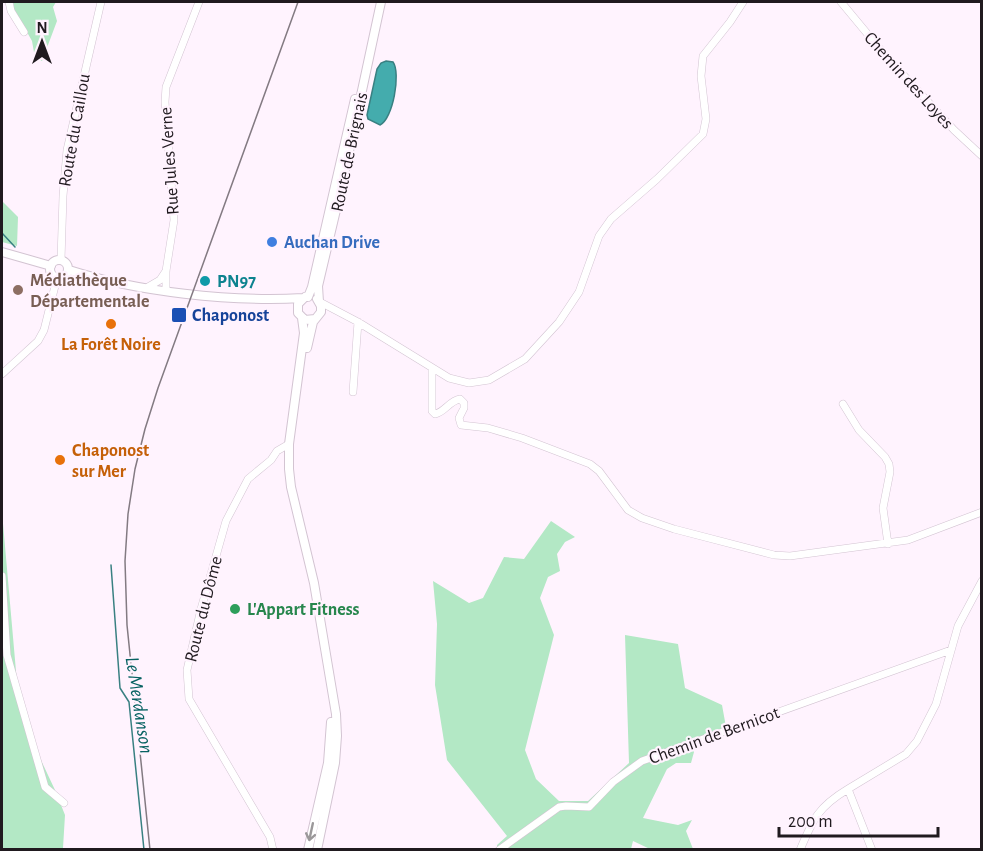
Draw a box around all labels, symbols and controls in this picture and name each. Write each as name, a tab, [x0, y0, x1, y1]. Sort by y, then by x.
north arrow	[12, 12, 72, 72]
text: N	[36, 20, 48, 36]
street label: Chemin des Loyes	[860, 29, 956, 133]
street label: Route du Caillou	[56, 72, 94, 188]
street label: Route de Brignais	[329, 91, 371, 214]
street label: Rue Jules Verne	[157, 106, 183, 215]
place label: Auchan Drive	[284, 234, 380, 252]
marker: Auchan Drive	[265, 235, 279, 249]
place label: Médiathèque Départementale	[30, 272, 149, 311]
place label: PN97	[217, 273, 256, 291]
marker: PN97	[198, 274, 212, 288]
marker: Médiathèque Départementale	[11, 283, 25, 297]
marker: Chaponost	[170, 306, 188, 324]
place label: Chaponost	[192, 307, 269, 325]
marker: La Forêt Noire	[104, 317, 118, 331]
place label: La Forêt Noire	[61, 336, 161, 354]
place label: Chaponost sur Mer	[72, 442, 149, 481]
marker: Chaponost sur Mer	[53, 453, 67, 467]
street label: Route du Dôme	[182, 554, 226, 664]
place label: L'Appart Fitness	[247, 601, 360, 619]
marker: L'Appart Fitness	[228, 602, 242, 616]
water label: Le Merdanson	[121, 655, 157, 755]
street label: Chemin de Bernicot	[647, 704, 782, 768]
scale bar	[779, 800, 938, 838]
text: 200 m	[788, 813, 833, 831]
one-way arrow	[305, 822, 317, 841]

